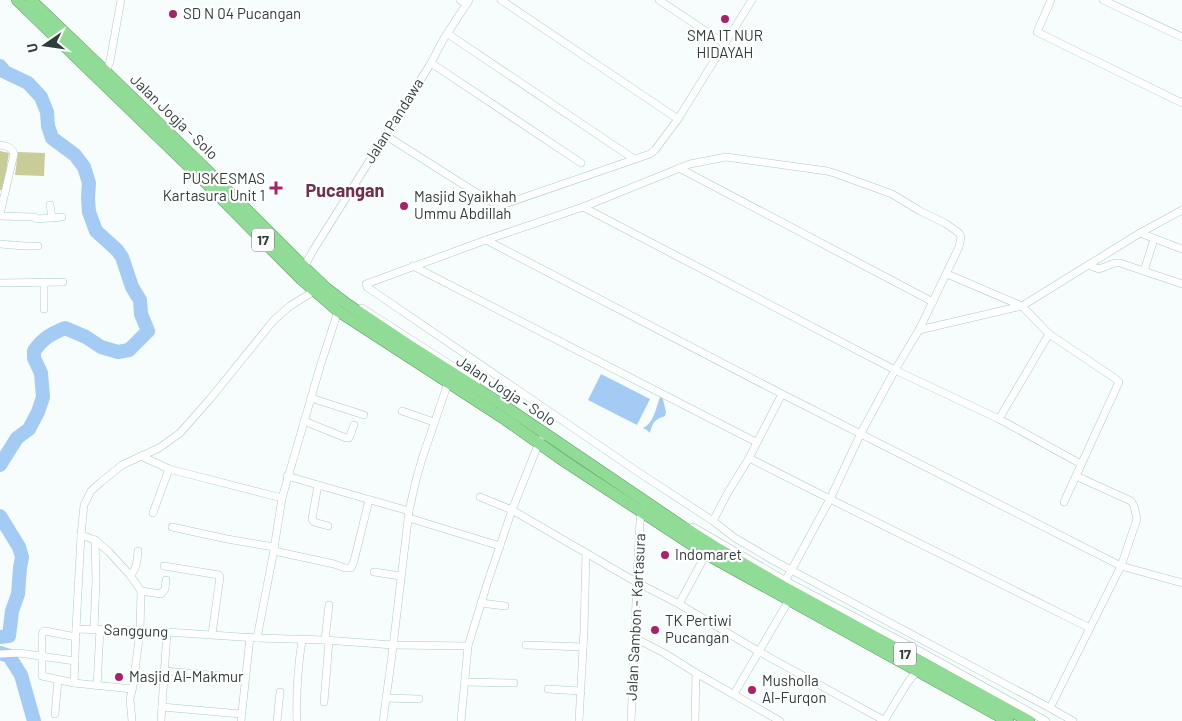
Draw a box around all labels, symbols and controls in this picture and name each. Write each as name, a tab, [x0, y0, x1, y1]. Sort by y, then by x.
place label: SD N 04 Pucangan	[183, 4, 301, 22]
marker: SD N 04 Pucangan	[167, 8, 179, 20]
marker: SMA IT NUR HIDAYAH	[719, 13, 731, 25]
north arrow	[20, 20, 70, 70]
place label: SMA IT NUR HIDAYAH	[687, 26, 763, 61]
text: U	[23, 42, 41, 54]
street label: Jalan Jogja - Solo	[127, 70, 222, 163]
street label: Jalan Pandawa	[360, 75, 427, 166]
place label: PUSKESMAS Kartasura Unit 1	[163, 169, 265, 204]
district label: Pucangan	[306, 179, 384, 201]
marker: PUSKESMAS Kartasura Unit 1	[269, 181, 283, 195]
place label: Masjid Syaikhah Ummu Abdillah	[414, 187, 517, 222]
marker: Masjid Syaikhah Ummu Abdillah	[398, 200, 410, 212]
road number: 17	[252, 228, 274, 252]
street label: Jalan Jogja - Solo	[453, 351, 560, 429]
street label: Jalan Sambon - Kartasura	[622, 533, 648, 701]
place label: Indomaret	[675, 545, 742, 563]
marker: Indomaret	[659, 549, 671, 561]
place label: TK Pertiwi Pucangan	[665, 611, 732, 646]
street label: Sanggung	[103, 620, 169, 640]
marker: TK Pertiwi Pucangan	[649, 624, 661, 636]
road number: 17	[894, 642, 916, 666]
place label: Masjid Al-Makmur	[129, 667, 244, 685]
marker: Masjid Al-Makmur	[113, 671, 125, 683]
place label: Musholla Al-Furqon	[762, 671, 827, 706]
marker: Musholla Al-Furqon	[746, 684, 758, 696]

